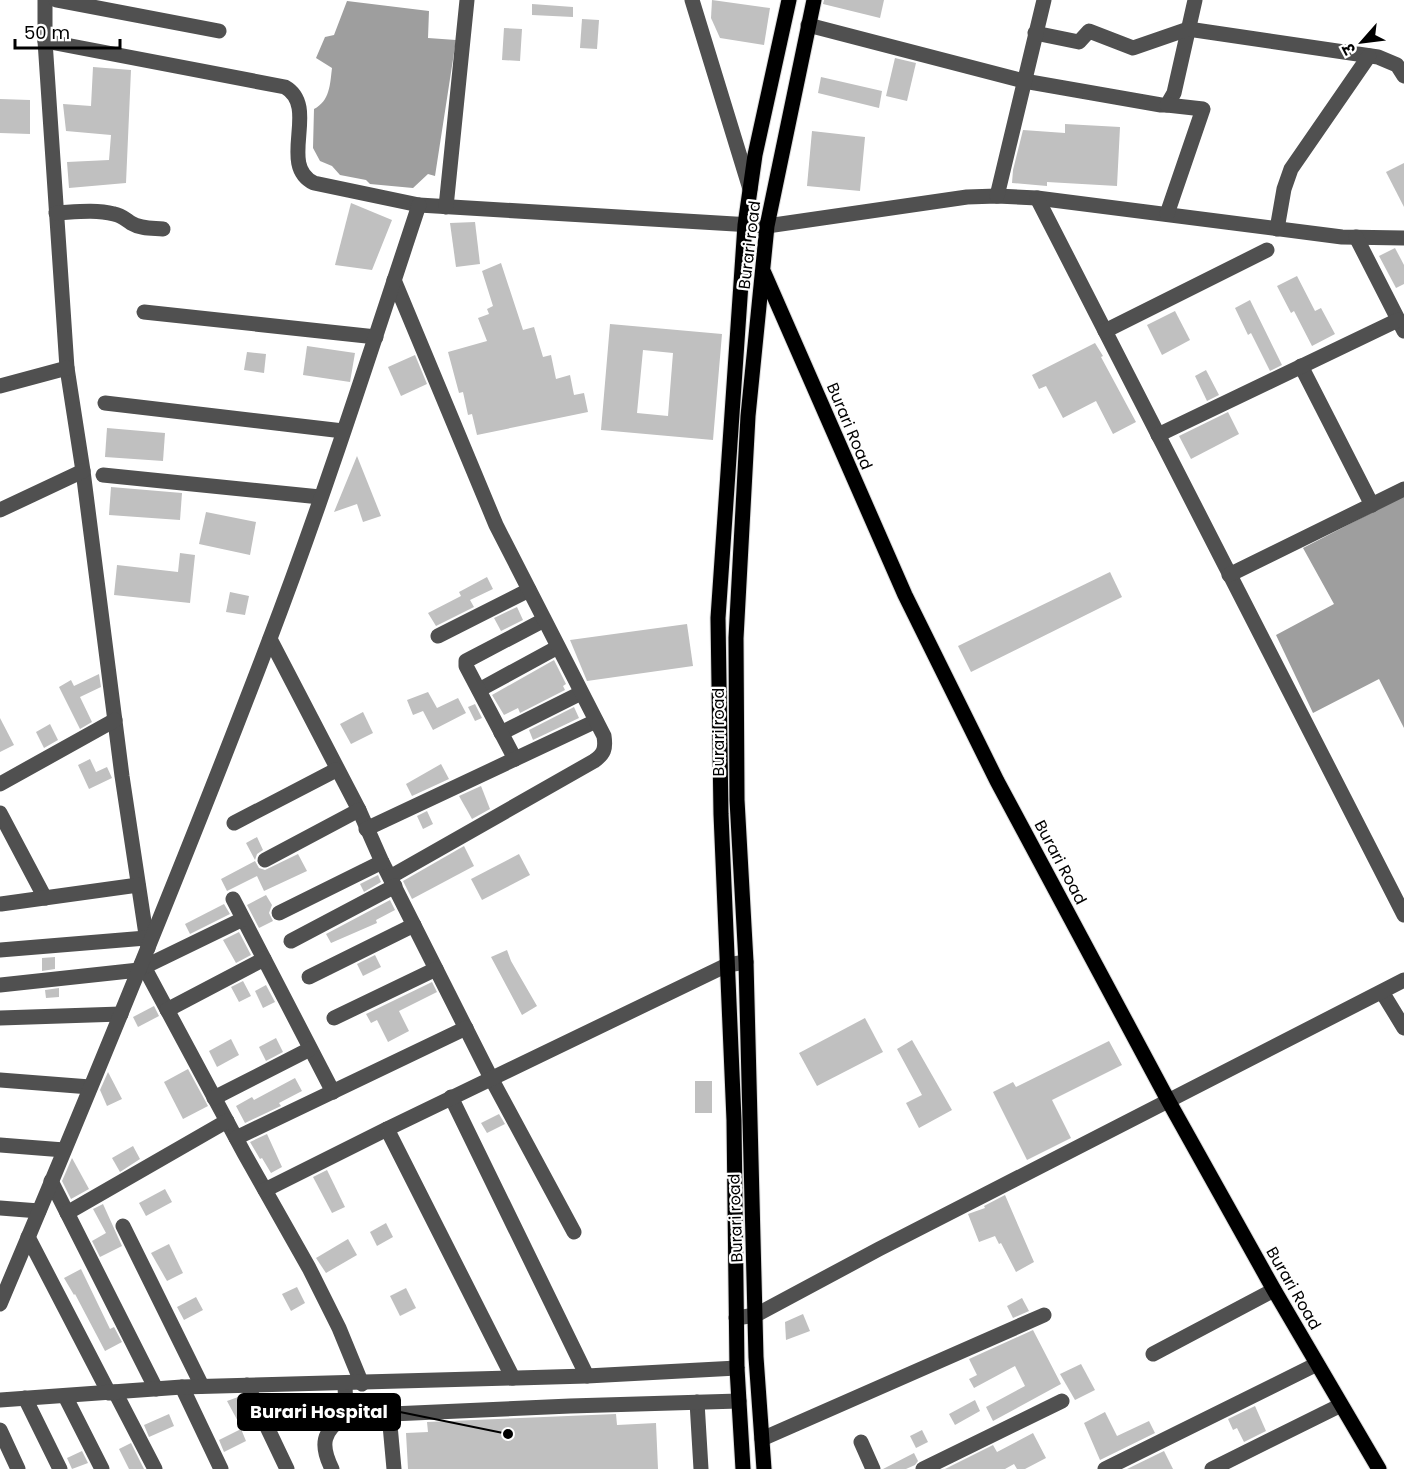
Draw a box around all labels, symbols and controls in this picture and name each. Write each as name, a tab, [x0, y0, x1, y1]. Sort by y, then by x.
scale bar	[15, 12, 120, 50]
north arrow	[1332, 12, 1392, 72]
text: 50 m	[24, 20, 70, 45]
text: उ	[1336, 39, 1362, 59]
street label: Burari road	[733, 200, 766, 291]
street label: Burari Road	[821, 379, 878, 473]
street label: Burari road	[707, 688, 730, 776]
street label: Burari Road	[1029, 816, 1092, 909]
street label: Burari road	[722, 1173, 749, 1263]
street label: Burari Road	[1260, 1242, 1327, 1334]
callout: Burari Hospital	[238, 1394, 400, 1430]
text: Burari Hospital	[250, 1399, 388, 1424]

